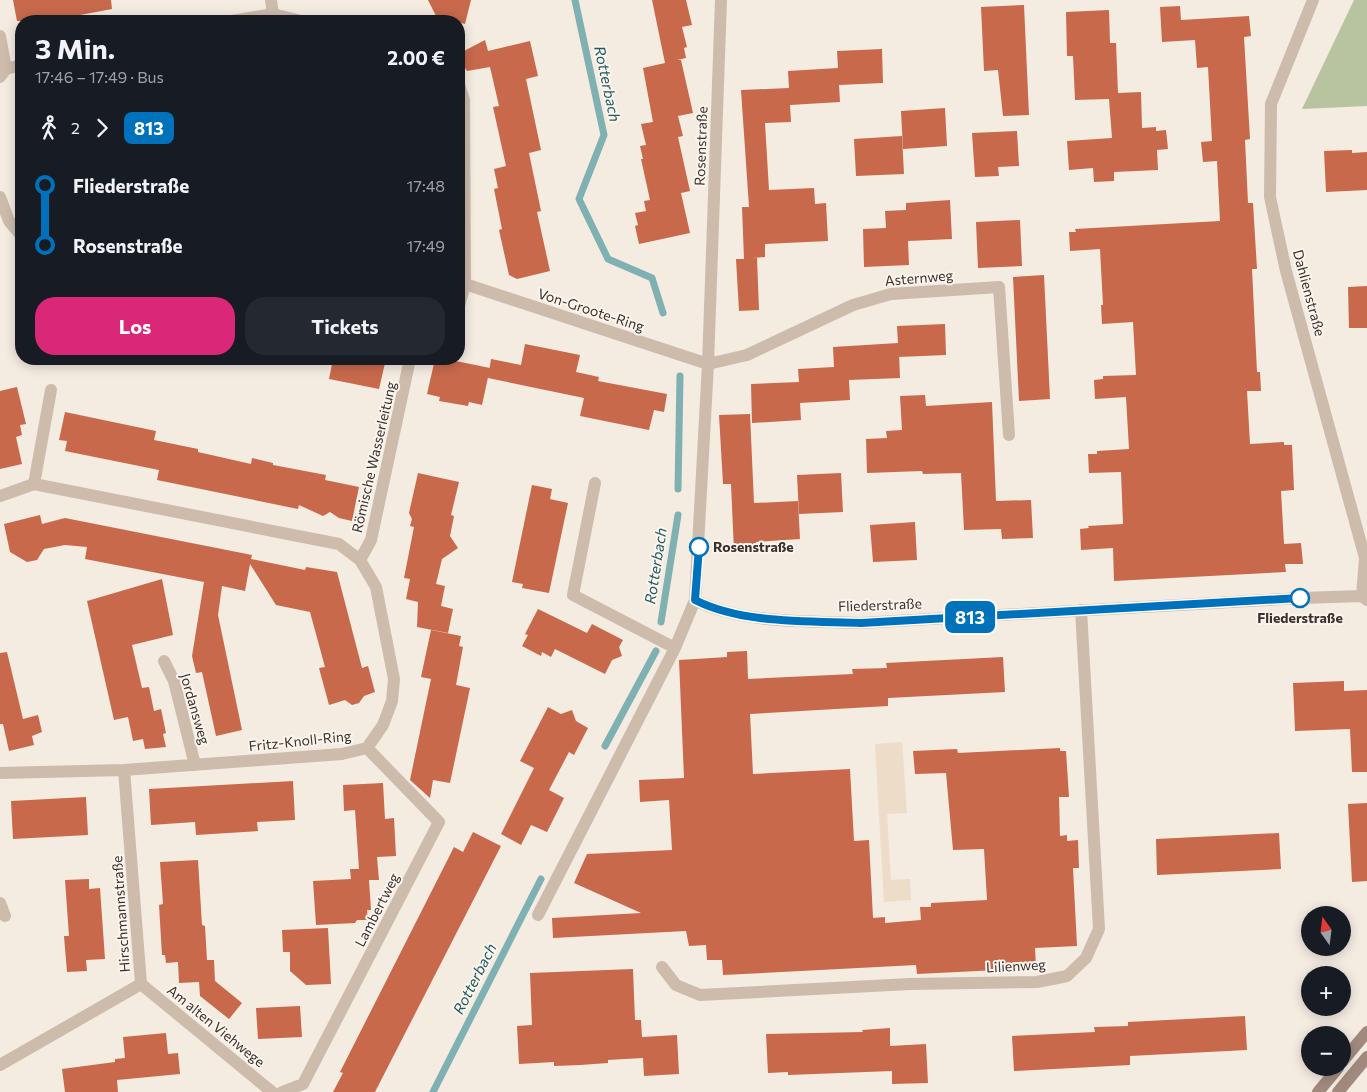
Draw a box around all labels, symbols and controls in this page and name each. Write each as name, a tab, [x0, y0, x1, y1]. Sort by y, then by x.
text: 3 Min.	[35, 31, 115, 65]
water label: Rotterbach	[591, 44, 625, 123]
text: 2.00 €	[387, 46, 445, 69]
text: 17:46 – 17:49 · Bus	[35, 67, 164, 86]
street label: Rosenstraße	[691, 106, 710, 186]
icon: walk	[35, 114, 63, 142]
icon: forward	[88, 114, 116, 142]
text: 813	[134, 117, 164, 139]
text: 2	[71, 118, 80, 137]
text: Fliederstraße	[73, 174, 189, 197]
text: 17:48	[407, 176, 445, 195]
text: Rosenstraße	[73, 234, 183, 257]
text: 17:49	[407, 236, 445, 255]
street label: Dahlienstraße	[1290, 248, 1329, 338]
street label: Asternweg	[884, 266, 954, 289]
street label: Von-Groote-Ring	[536, 284, 647, 335]
button: Los	[35, 297, 235, 355]
button: Tickets	[245, 297, 445, 355]
street label: Römische Wasserleitung	[348, 379, 399, 534]
water label: Rotterbach	[640, 526, 670, 605]
marker: Rosenstraße	[689, 537, 709, 557]
place label: Rosenstraße	[713, 538, 794, 555]
marker: Fliederstraße	[1290, 588, 1310, 608]
street label: Fliederstraße	[838, 595, 922, 614]
line badge: 813	[941, 601, 999, 633]
text: 813	[955, 606, 985, 628]
place label: Fliederstraße	[1257, 609, 1343, 626]
street label: Jordansweg	[177, 671, 214, 747]
street label: Fritz-Knoll-Ring	[248, 727, 352, 754]
street label: Hirschmannstraße	[108, 855, 133, 973]
street label: Lambertweg	[351, 870, 403, 949]
north arrow	[1301, 906, 1351, 956]
map controls	[1301, 906, 1351, 1076]
water label: Rotterbach	[449, 940, 500, 1017]
street label: Lilienweg	[986, 955, 1047, 976]
button: +	[1301, 966, 1351, 1016]
street label: Am alten Viehwege	[164, 981, 269, 1070]
button: −	[1301, 1026, 1351, 1076]

